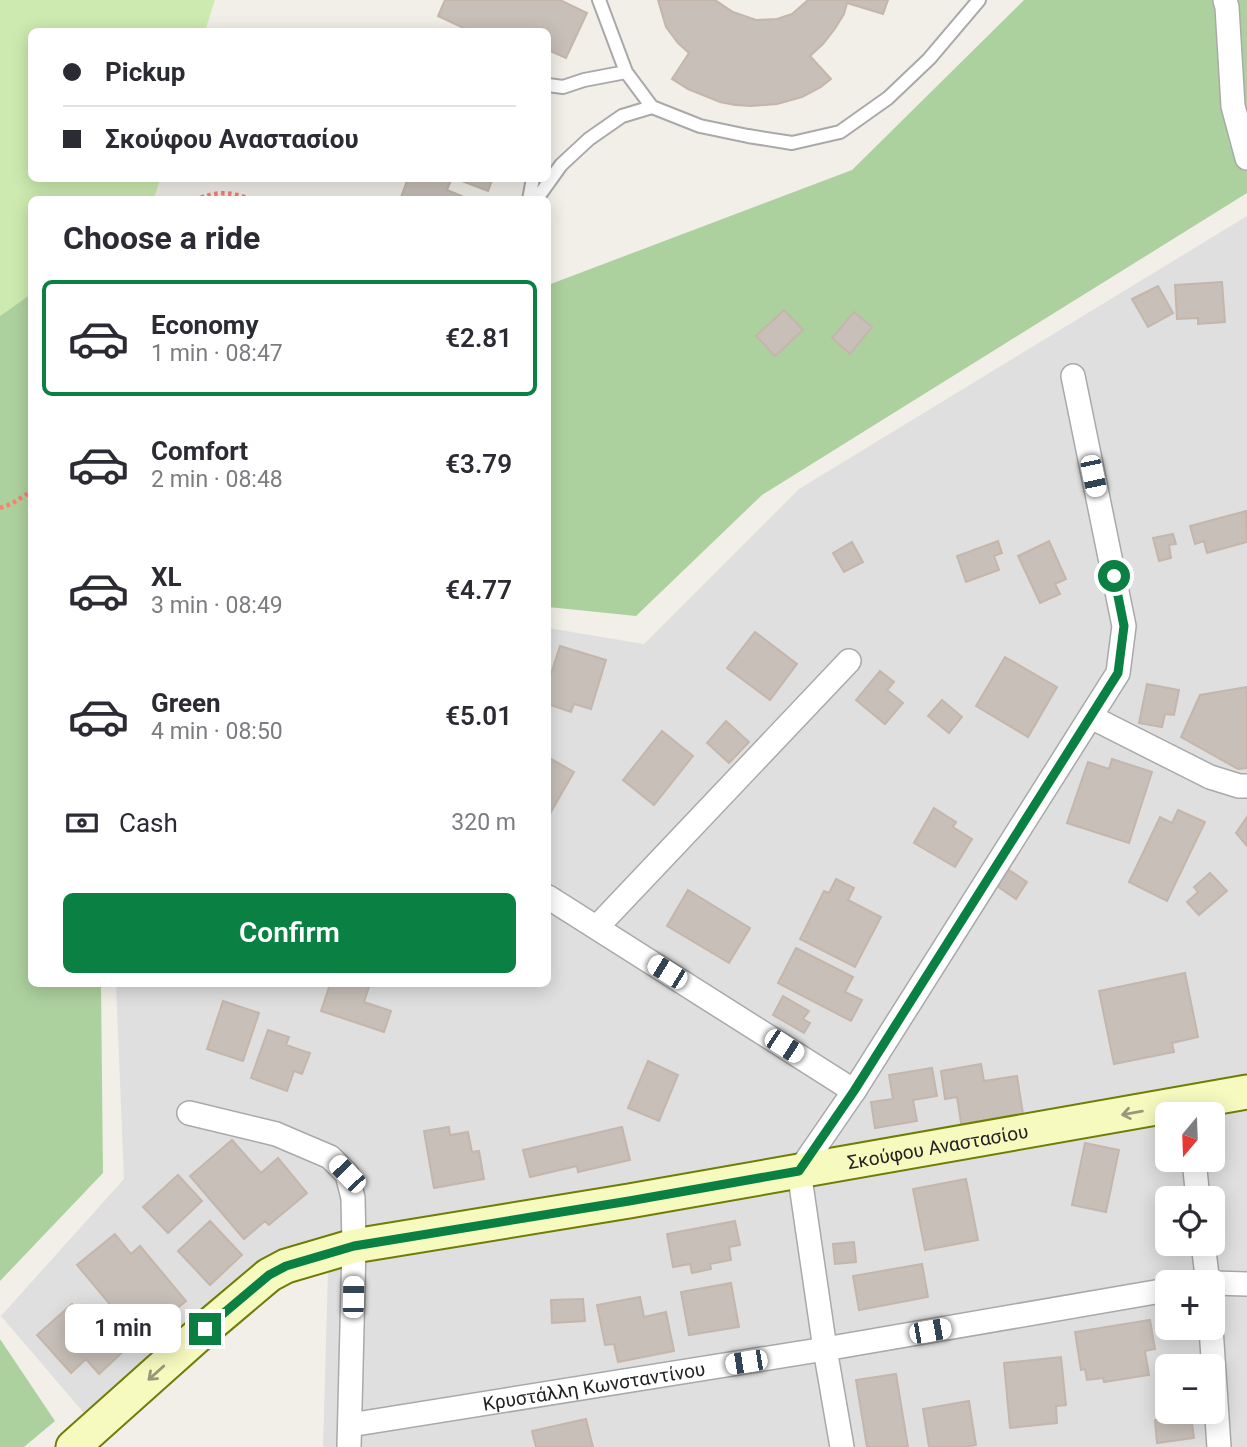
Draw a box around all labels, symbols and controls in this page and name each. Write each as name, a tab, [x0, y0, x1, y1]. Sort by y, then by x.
text: Pickup	[105, 57, 185, 87]
text: Σκούφου Αναστασίου	[105, 124, 359, 154]
text: Choose a ride	[63, 219, 260, 257]
icon: car	[67, 307, 130, 370]
text: Economy	[151, 310, 258, 340]
text: €2.81	[445, 323, 512, 353]
text: 1 min · 08:47	[151, 340, 283, 367]
icon: car	[67, 433, 130, 496]
text: Comfort	[151, 436, 248, 466]
text: €3.79	[445, 449, 512, 479]
car	[1079, 453, 1108, 499]
text: 2 min · 08:48	[151, 466, 283, 493]
icon: car	[67, 559, 130, 622]
route start	[1098, 560, 1130, 592]
text: XL	[151, 562, 182, 592]
text: €4.77	[445, 575, 512, 605]
text: 3 min · 08:49	[151, 592, 283, 619]
icon: car	[67, 685, 130, 748]
text: Green	[151, 688, 221, 718]
text: €5.01	[445, 701, 512, 731]
text: 4 min · 08:50	[151, 718, 283, 745]
icon: cash	[63, 804, 101, 842]
text: Cash	[119, 808, 178, 838]
text: 320 m	[451, 809, 516, 836]
button: Confirm	[63, 893, 516, 973]
car	[644, 952, 691, 992]
car	[761, 1026, 808, 1066]
north arrow	[1155, 1102, 1225, 1172]
map controls	[1155, 1102, 1225, 1424]
one-way arrow	[1121, 1106, 1143, 1120]
street label: Σκούφου Αναστασίου	[846, 1120, 1030, 1174]
car	[325, 1152, 370, 1196]
button: locate	[1155, 1186, 1225, 1256]
button: +	[1155, 1270, 1225, 1340]
car	[343, 1276, 364, 1318]
callout: 1 min	[65, 1304, 180, 1354]
route end	[189, 1313, 221, 1345]
text: 1 min	[94, 1315, 152, 1342]
car	[908, 1317, 953, 1345]
car	[724, 1348, 769, 1376]
button: −	[1155, 1354, 1225, 1424]
street label: Κρυστάλλη Κωνσταντίνου	[481, 1357, 707, 1416]
one-way arrow	[147, 1365, 165, 1381]

